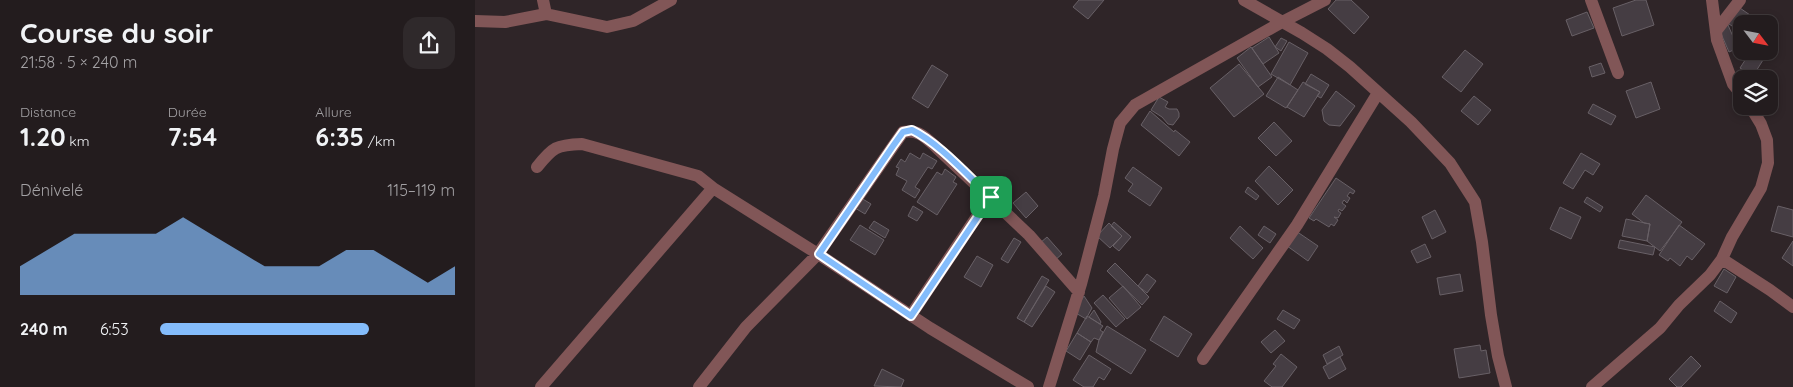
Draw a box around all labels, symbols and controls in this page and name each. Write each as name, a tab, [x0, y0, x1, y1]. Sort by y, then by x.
text: Course du soir	[20, 15, 214, 50]
north arrow	[1733, 15, 1777, 60]
map controls	[1733, 15, 1778, 115]
button: share	[403, 17, 455, 69]
text: 21:58 · 5 × 240 m	[20, 52, 137, 72]
button: layers	[1733, 70, 1778, 115]
text: Distance	[20, 103, 76, 121]
text: Durée	[168, 103, 207, 121]
text: Allure	[315, 103, 352, 121]
text: 1.20	[20, 121, 66, 152]
text: 7:54	[168, 121, 217, 152]
text: 6:35	[315, 121, 364, 152]
text: km	[66, 132, 90, 150]
text: /km	[364, 132, 395, 150]
pin	[970, 176, 1012, 218]
text: Dénivelé	[20, 180, 83, 200]
text: 115–119 m	[387, 180, 455, 200]
icon: arrive	[977, 183, 1005, 211]
text: 240 m	[20, 319, 68, 339]
text: 6:53	[100, 319, 129, 339]

